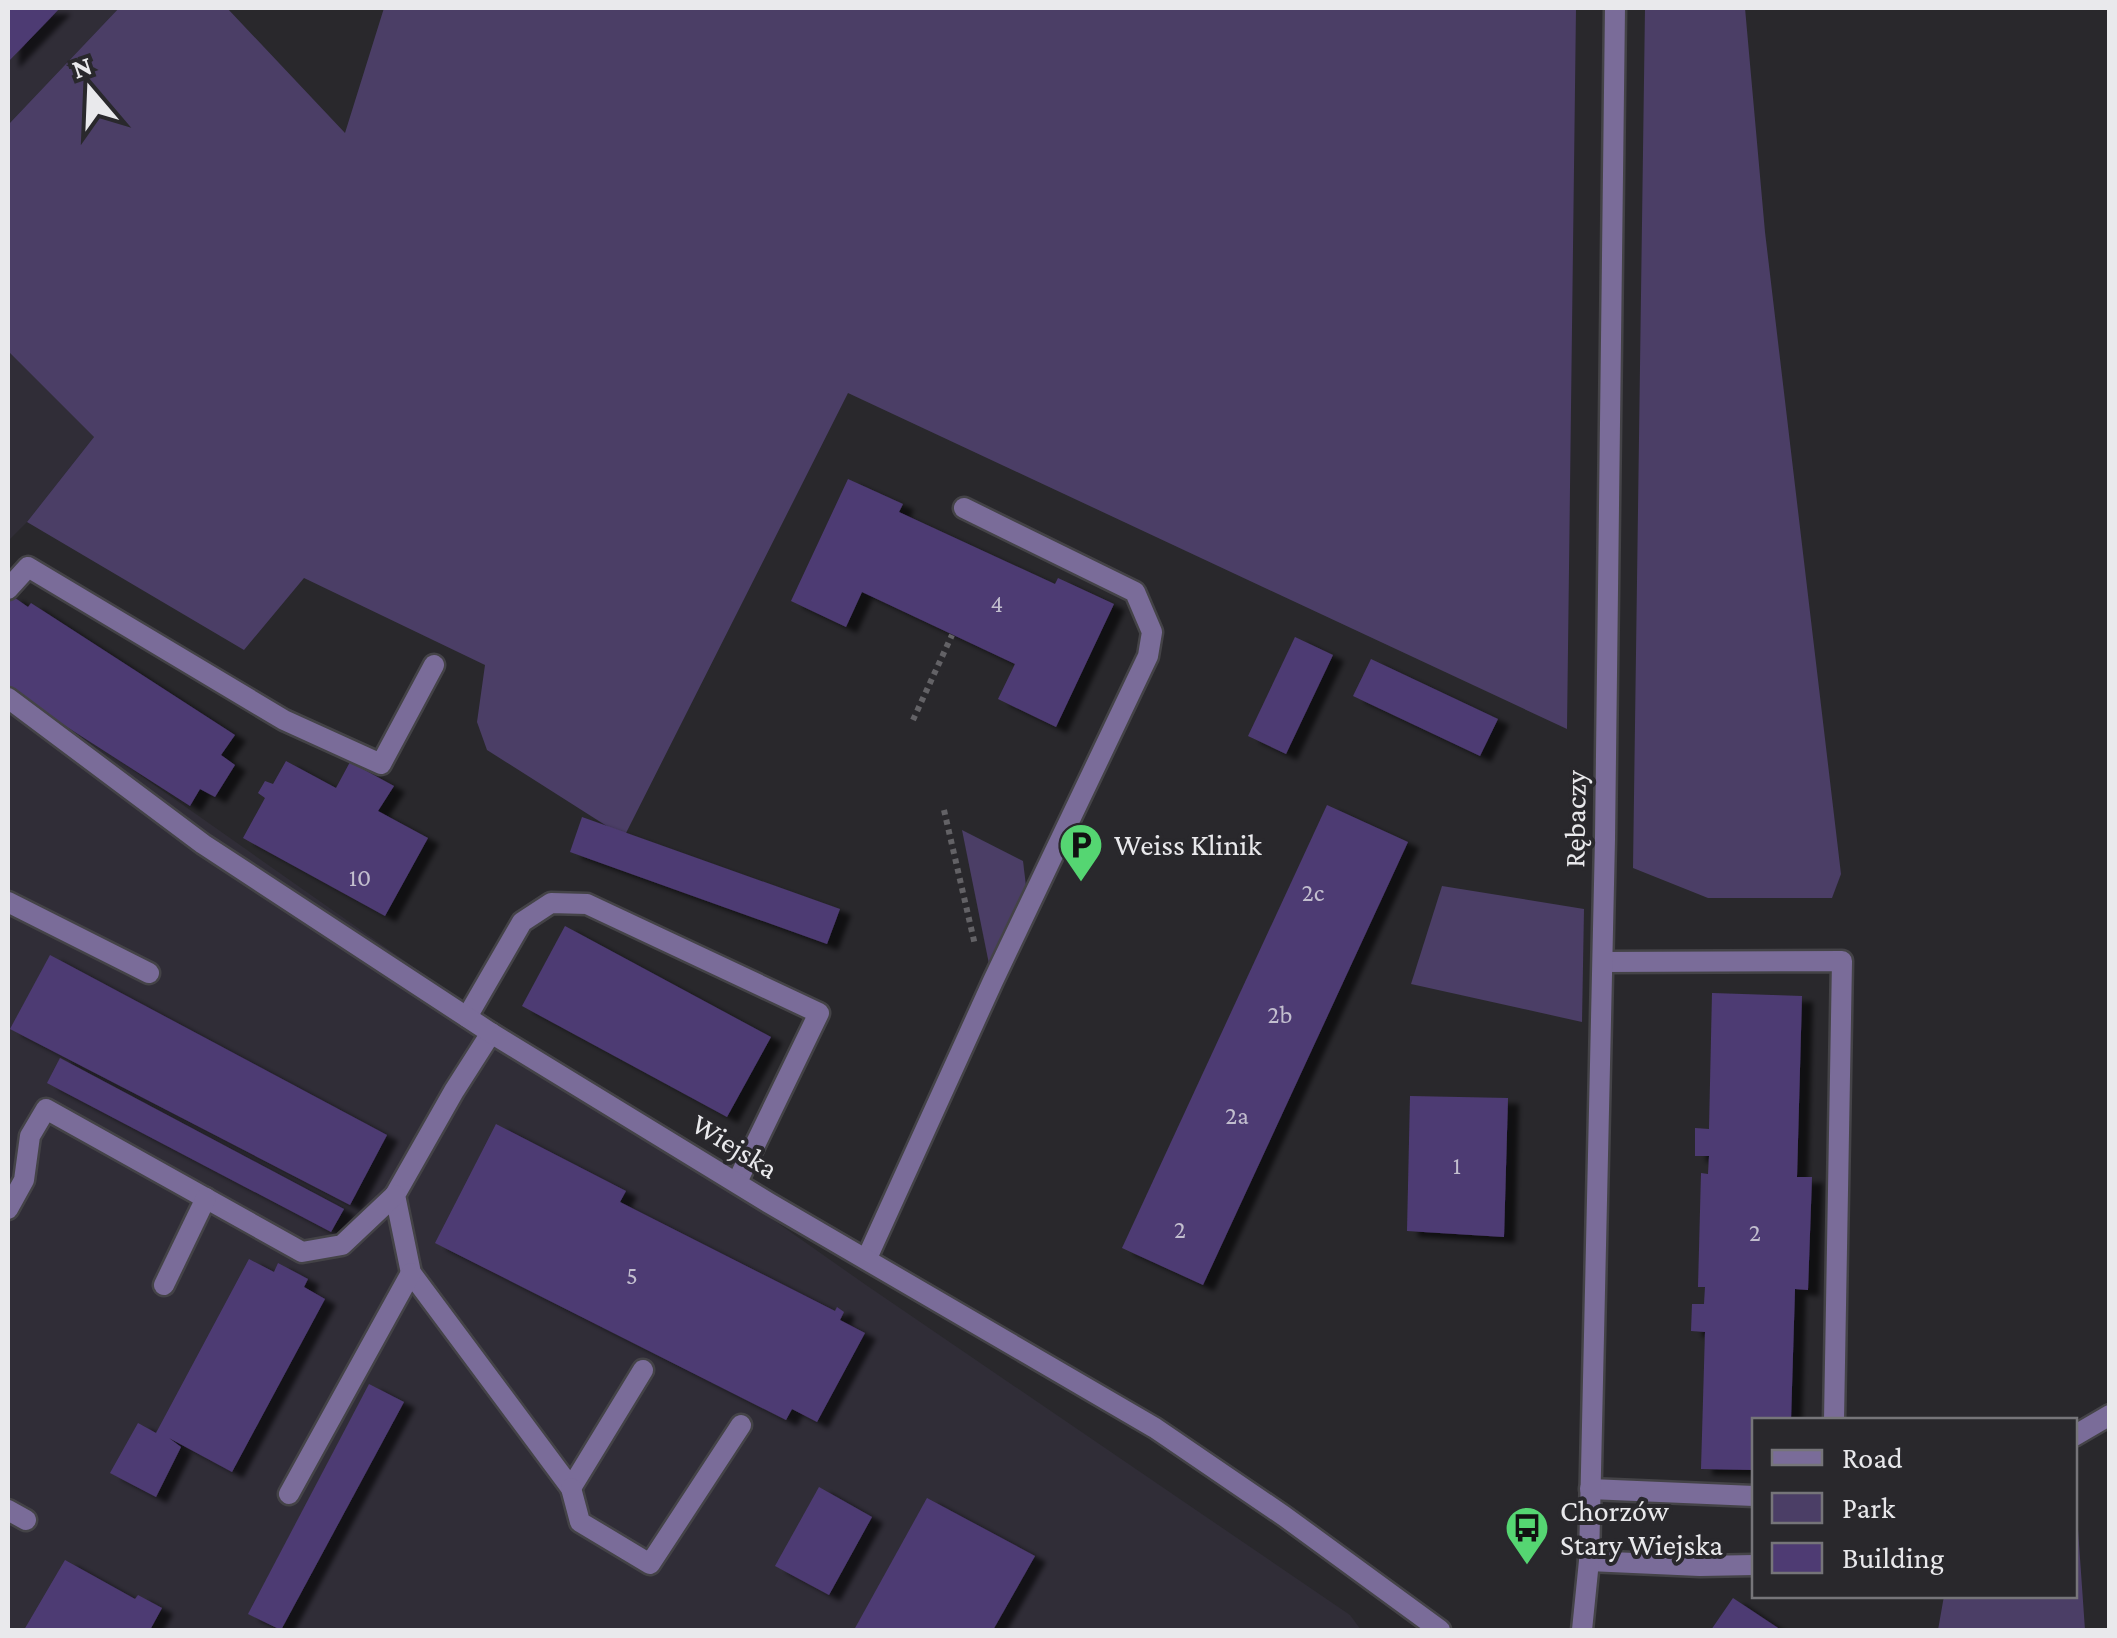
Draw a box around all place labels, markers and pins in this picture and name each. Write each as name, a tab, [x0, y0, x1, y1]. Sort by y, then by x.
parking icon: Weiss Klinik	[1058, 822, 1104, 883]
place label: Weiss Klinik	[1114, 828, 1262, 861]
place label: Chorzów Stary Wiejska	[1560, 1494, 1723, 1562]
bus stop icon: Chorzów Stary Wiejska	[1504, 1505, 1550, 1566]

